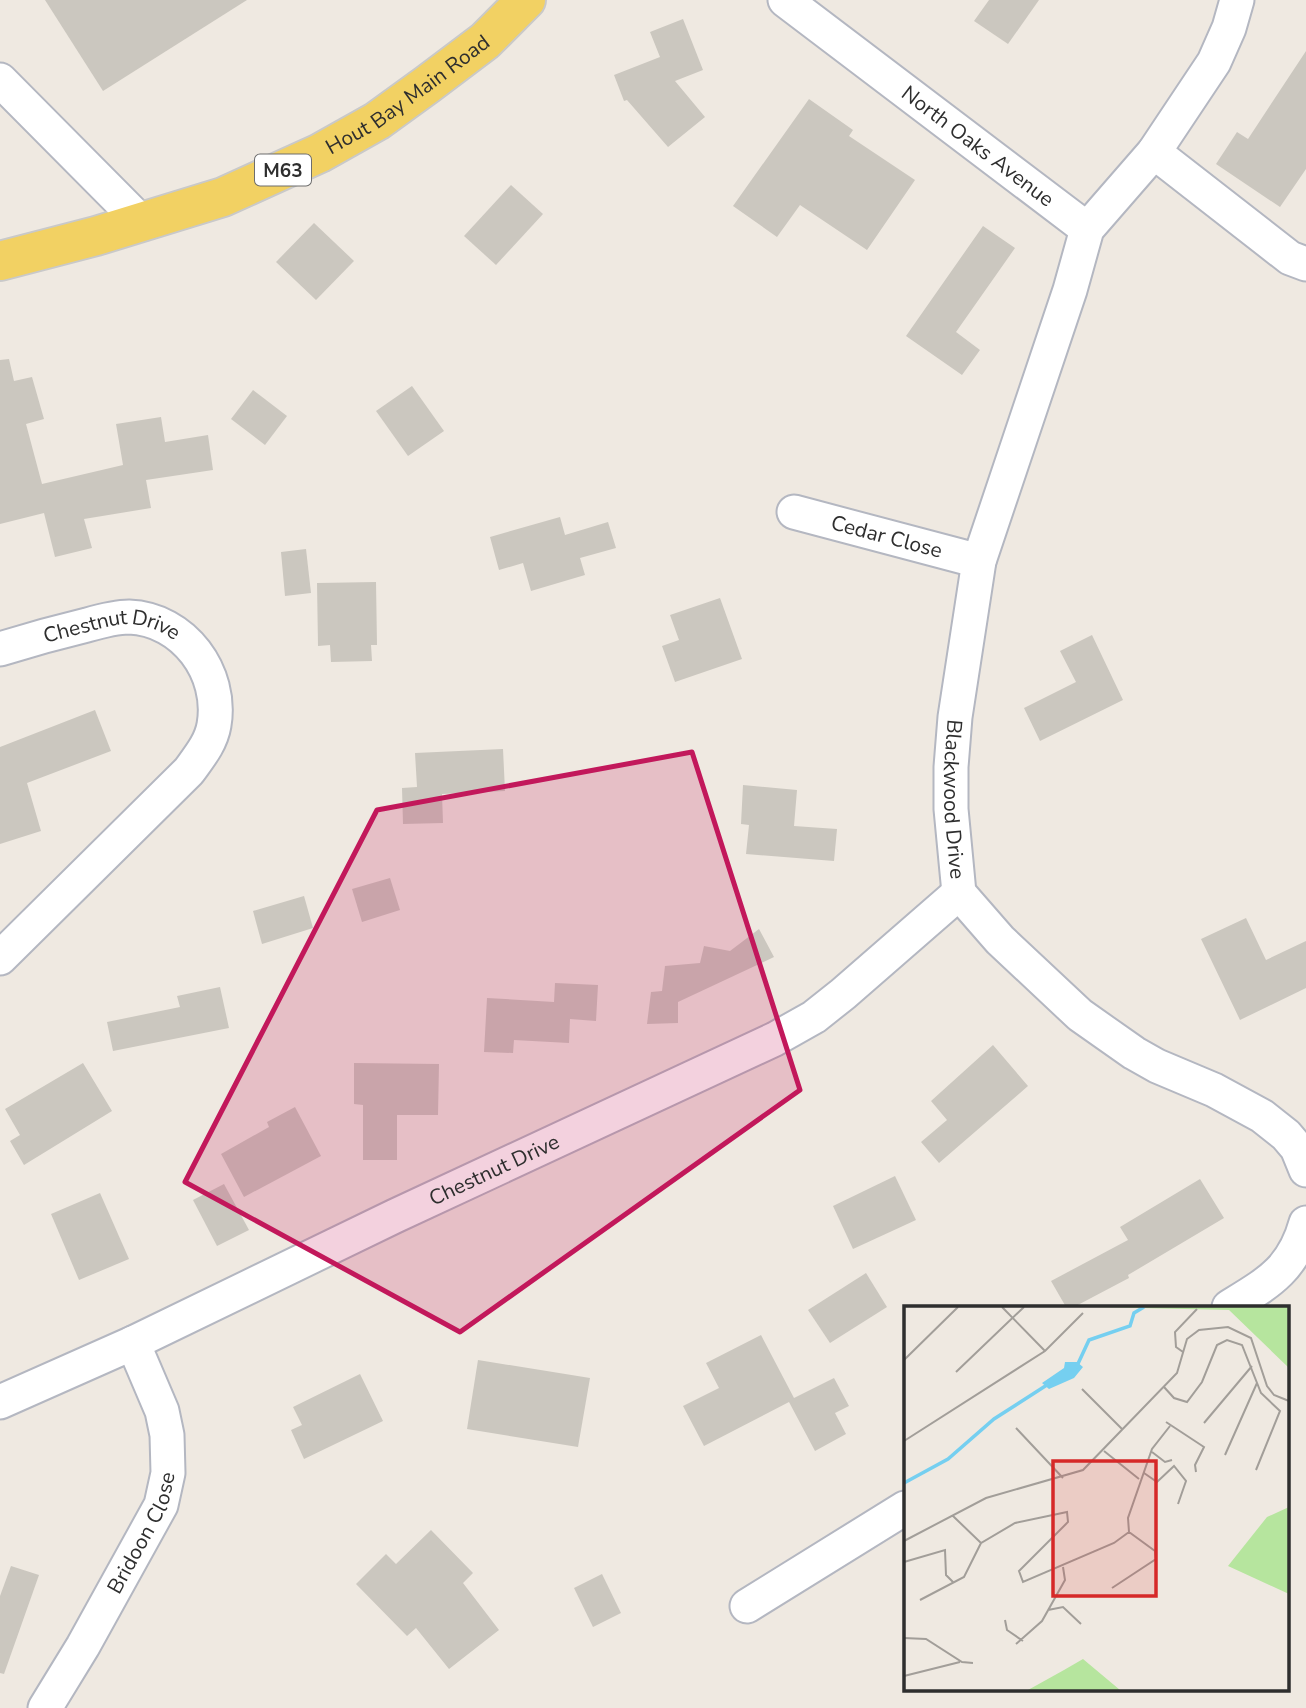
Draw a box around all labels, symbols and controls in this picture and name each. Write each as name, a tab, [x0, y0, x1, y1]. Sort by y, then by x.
street label: Hout Bay Main Road	[321, 28, 496, 161]
street label: North Oaks Avenue	[896, 79, 1060, 213]
road number: M63	[255, 154, 311, 186]
street label: Cedar Close	[828, 508, 946, 565]
street label: Chestnut Drive	[40, 603, 186, 650]
street label: Blackwood Drive	[937, 718, 972, 880]
street label: Chestnut Drive	[424, 1127, 564, 1212]
inset map	[904, 1306, 1288, 1690]
street label: Bridoon Close	[101, 1469, 182, 1599]

